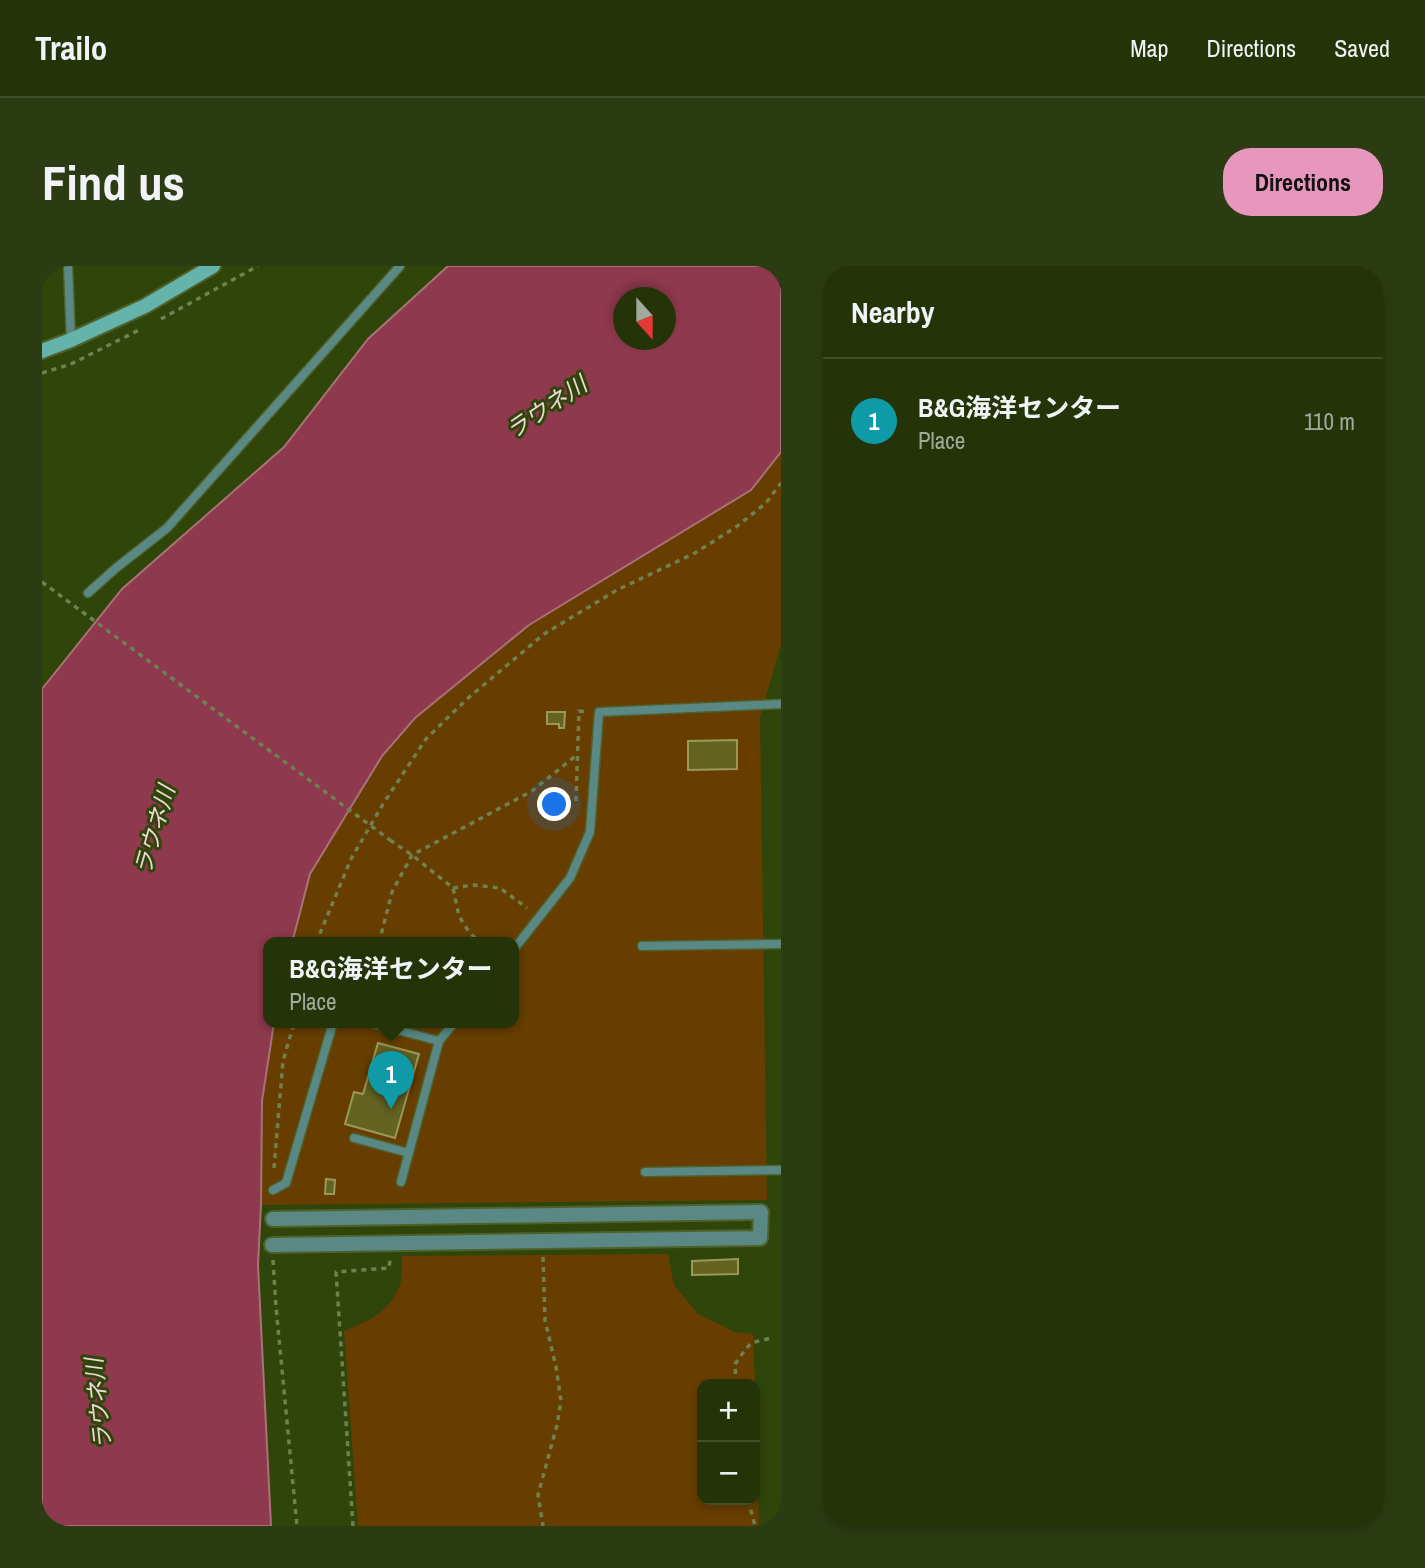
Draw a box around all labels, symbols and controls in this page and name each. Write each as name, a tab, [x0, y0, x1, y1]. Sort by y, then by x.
text: Trailo	[35, 26, 107, 70]
text: Map	[1130, 32, 1168, 64]
text: Directions	[1206, 32, 1296, 64]
text: Saved	[1334, 32, 1390, 64]
button: Directions	[1223, 148, 1383, 216]
text: Find us	[42, 149, 185, 215]
north arrow	[613, 287, 676, 350]
text: Nearby	[851, 292, 934, 332]
water label: ラウネ川	[499, 367, 595, 446]
text: B&G海洋センター	[918, 390, 1121, 425]
text: 1	[869, 406, 879, 437]
text: 110 m	[1304, 406, 1355, 437]
text: Place	[918, 425, 965, 456]
water label: ラウネ川	[126, 779, 182, 878]
your location	[537, 787, 571, 821]
popup	[263, 937, 519, 1028]
text: B&G海洋センター	[289, 951, 493, 986]
text: Place	[289, 986, 337, 1017]
pin: 1	[368, 1051, 414, 1109]
water label: ラウネ川	[77, 1354, 118, 1451]
map controls	[697, 1379, 760, 1505]
button: +	[697, 1379, 760, 1442]
button: −	[697, 1442, 760, 1505]

